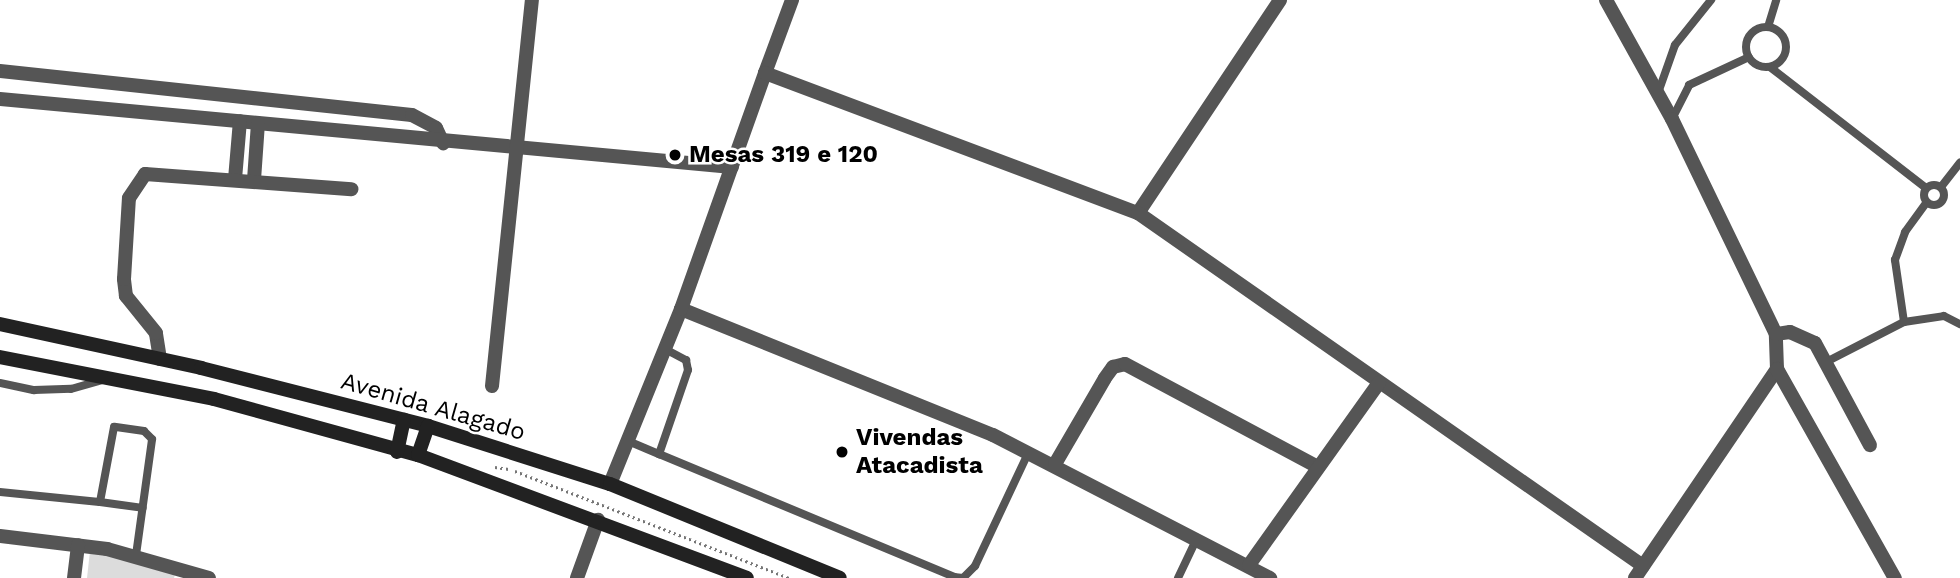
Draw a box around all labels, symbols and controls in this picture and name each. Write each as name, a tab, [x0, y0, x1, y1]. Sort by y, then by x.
place label: Mesas 319 e 120	[689, 141, 878, 169]
marker: Mesas 319 e 120	[667, 147, 683, 163]
street label: Avenida Alagado	[337, 367, 529, 447]
place label: Vivendas Atacadista	[856, 424, 983, 480]
marker: Vivendas Atacadista	[834, 444, 850, 460]

